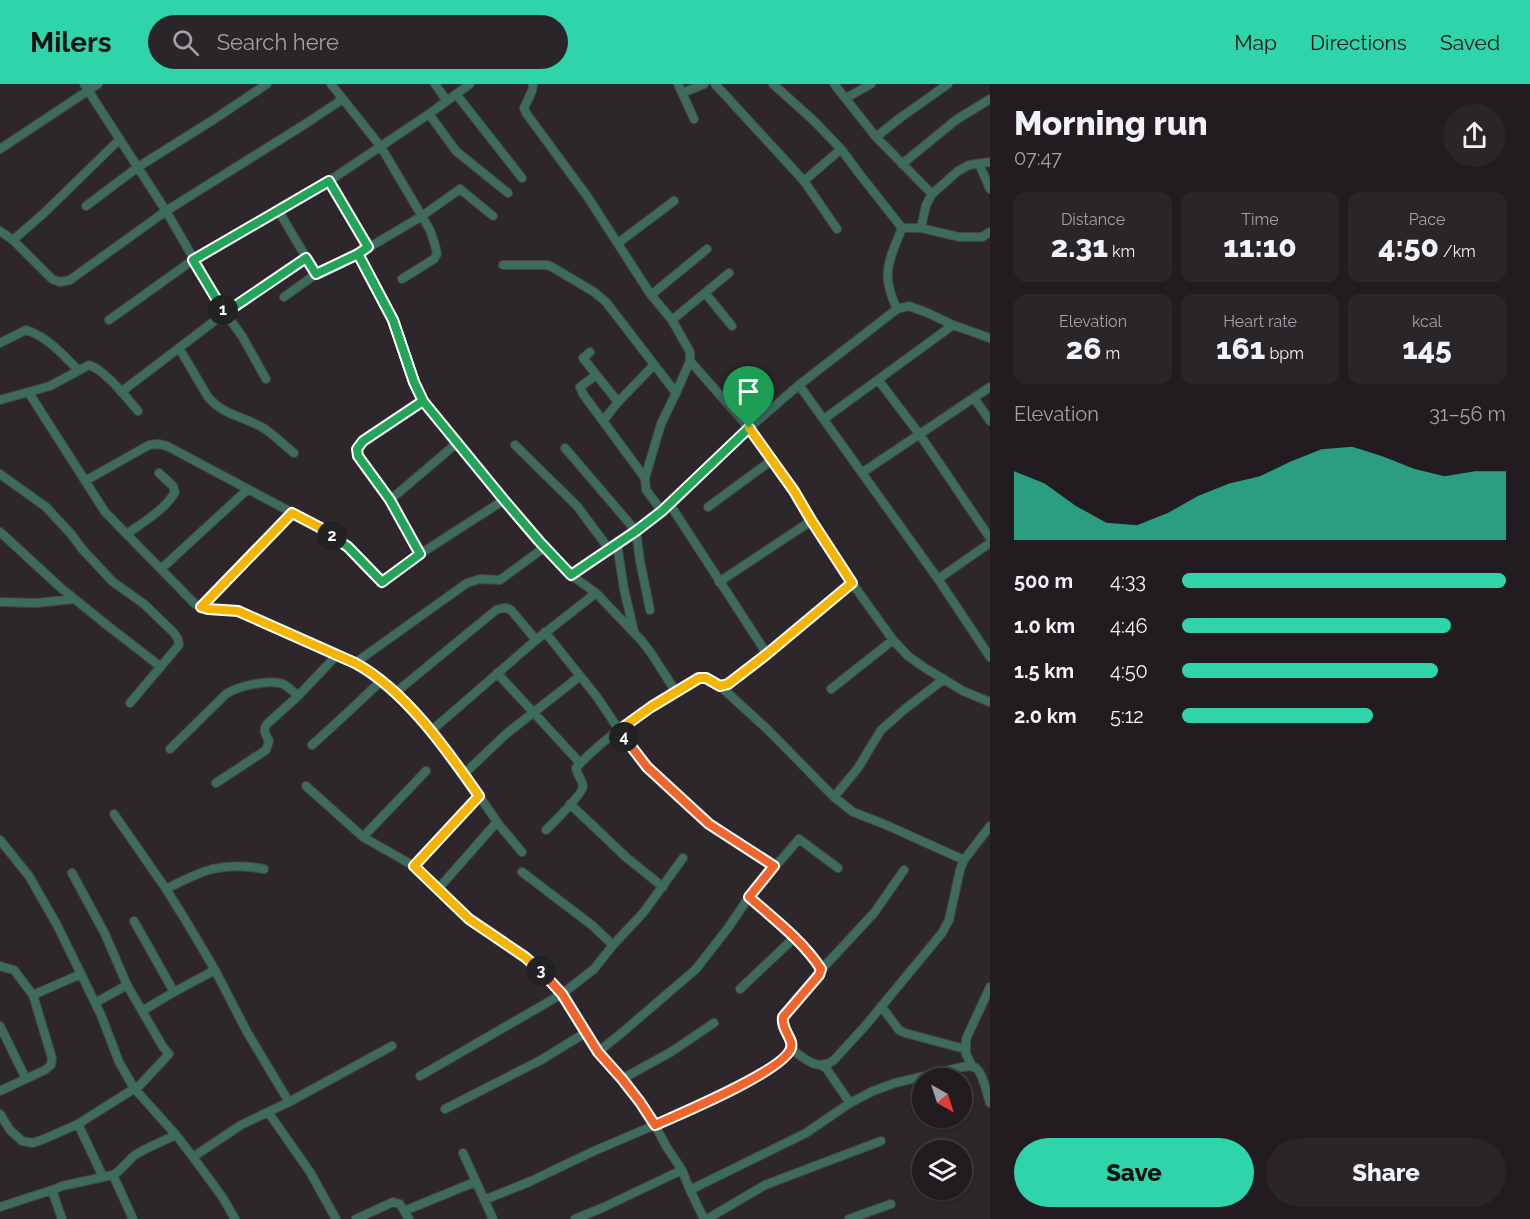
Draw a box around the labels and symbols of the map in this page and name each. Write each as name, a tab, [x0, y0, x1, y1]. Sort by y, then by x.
pin: 1	[208, 295, 238, 325]
pin	[723, 366, 774, 428]
pin: 2	[317, 521, 347, 551]
pin: 4	[609, 722, 639, 752]
pin: 3	[526, 956, 556, 986]
north arrow	[912, 1068, 972, 1128]

